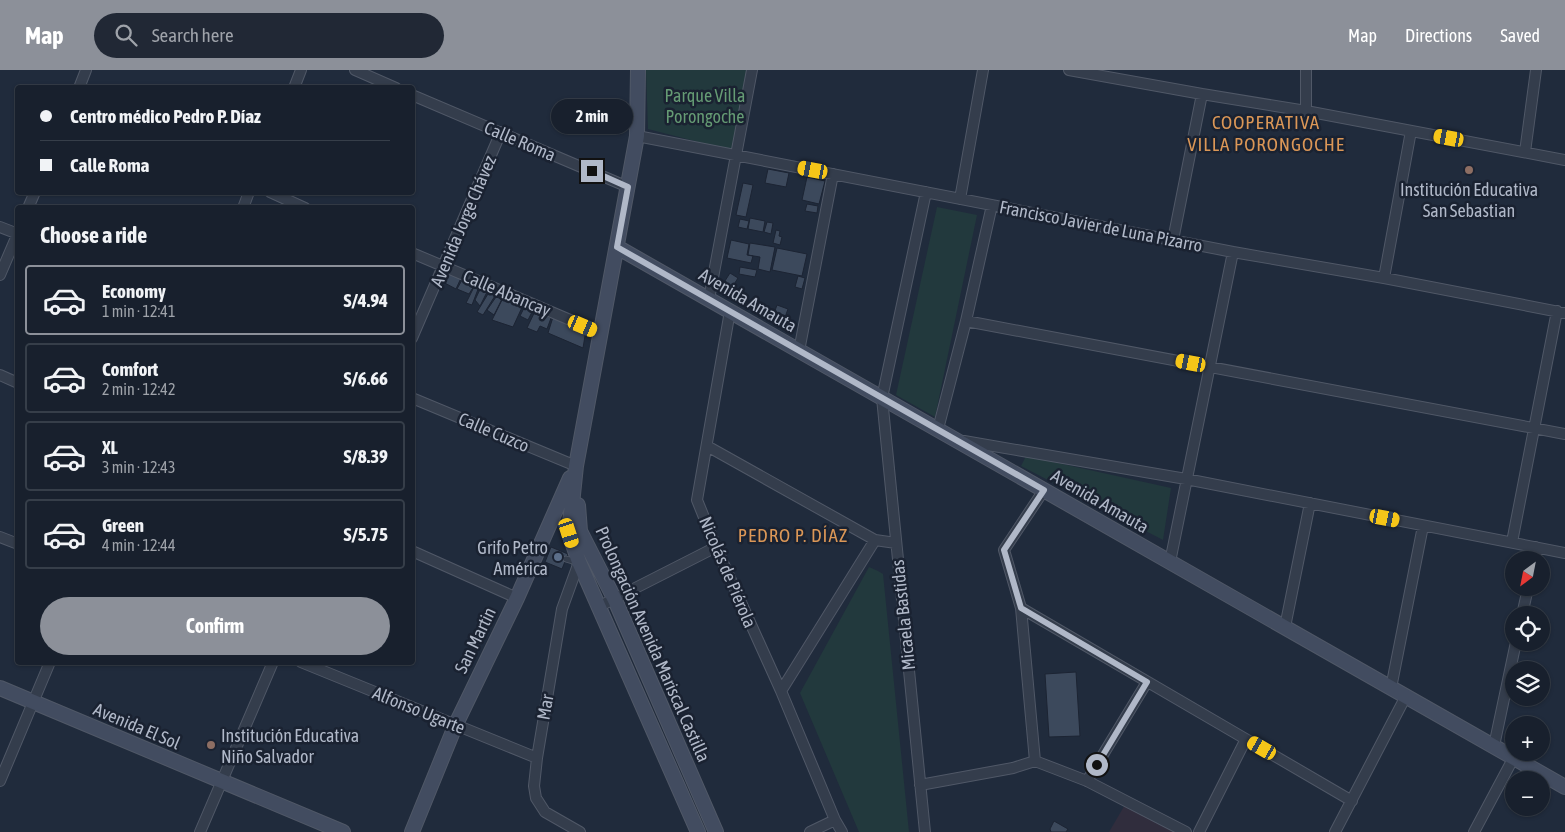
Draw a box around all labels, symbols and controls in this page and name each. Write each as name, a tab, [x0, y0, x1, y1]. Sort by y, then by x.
search box	[94, 13, 444, 58]
icon: search	[112, 21, 140, 49]
text: Map	[25, 22, 64, 49]
text: Search here	[152, 24, 234, 46]
text: Map	[1348, 25, 1377, 46]
text: Directions	[1405, 25, 1472, 46]
text: Saved	[1500, 25, 1540, 46]
park label: Parque Villa Porongoche	[665, 85, 745, 127]
callout: 2 min	[551, 98, 633, 134]
text: Centro médico Pedro P. Díaz	[70, 105, 261, 127]
text: 2 min	[576, 107, 608, 125]
district label: COOPERATIVA VILLA PORONGOCHE	[1187, 111, 1345, 155]
street label: Calle Roma	[481, 117, 559, 165]
car	[1432, 128, 1465, 148]
street label: Avenida Jorge Chávez	[426, 152, 500, 290]
text: Calle Roma	[70, 154, 149, 176]
route end	[581, 160, 603, 182]
car	[796, 160, 829, 180]
marker: Institución Educativa San Sebastian	[1463, 164, 1475, 176]
place label: Institución Educativa San Sebastian	[1400, 179, 1538, 221]
street label: Francisco Javier de Luna Pizarro	[998, 196, 1204, 256]
text: Choose a ride	[40, 222, 147, 248]
street label: Avenida Amauta	[696, 264, 800, 336]
street label: Calle Abancay	[460, 265, 554, 321]
icon: car	[42, 278, 87, 323]
text: Economy	[102, 280, 166, 302]
text: S/4.94	[343, 289, 388, 311]
text: 1 min · 12:41	[102, 302, 175, 320]
car	[566, 313, 599, 339]
car	[1174, 353, 1207, 373]
icon: car	[42, 356, 87, 401]
text: Comfort	[102, 358, 158, 380]
text: S/6.66	[343, 367, 388, 389]
text: 2 min · 12:42	[102, 380, 175, 398]
street label: Calle Cuzco	[456, 408, 532, 456]
icon: car	[42, 434, 87, 479]
text: XL	[102, 436, 118, 458]
text: S/8.39	[343, 445, 388, 467]
text: 3 min · 12:43	[102, 458, 175, 476]
street label: Avenida Amauta	[1048, 465, 1152, 537]
car	[1368, 508, 1401, 528]
icon: car	[42, 512, 87, 557]
street label: Nicolás de Piérola	[695, 513, 761, 631]
text: Green	[102, 514, 144, 536]
car	[557, 516, 580, 550]
text: S/5.75	[343, 523, 388, 545]
street label: Prolongación Avenida Mariscal Castilla	[591, 523, 715, 765]
district label: PEDRO P. DÍAZ	[738, 524, 848, 546]
text: 4 min · 12:44	[102, 536, 175, 554]
place label: Grifo Petro América	[477, 537, 548, 579]
marker: Grifo Petro América	[552, 551, 564, 563]
north arrow	[1505, 551, 1550, 596]
map controls	[1505, 551, 1550, 816]
street label: Micaela Bastidas	[887, 559, 919, 671]
button: Confirm	[40, 597, 390, 655]
street label: San Martin	[450, 604, 500, 676]
button: locate	[1505, 606, 1550, 651]
button: layers	[1505, 661, 1550, 706]
street label: Alfonso Ugarte	[370, 682, 468, 738]
street label: Mar	[532, 692, 558, 722]
street label: Avenida El Sol	[90, 698, 184, 754]
button: +	[1505, 716, 1550, 761]
place label: Institución Educativa Niño Salvador	[221, 725, 359, 767]
car	[1245, 734, 1278, 762]
marker: Institución Educativa Niño Salvador	[205, 739, 217, 751]
route start	[1086, 754, 1108, 776]
button: −	[1505, 771, 1550, 816]

